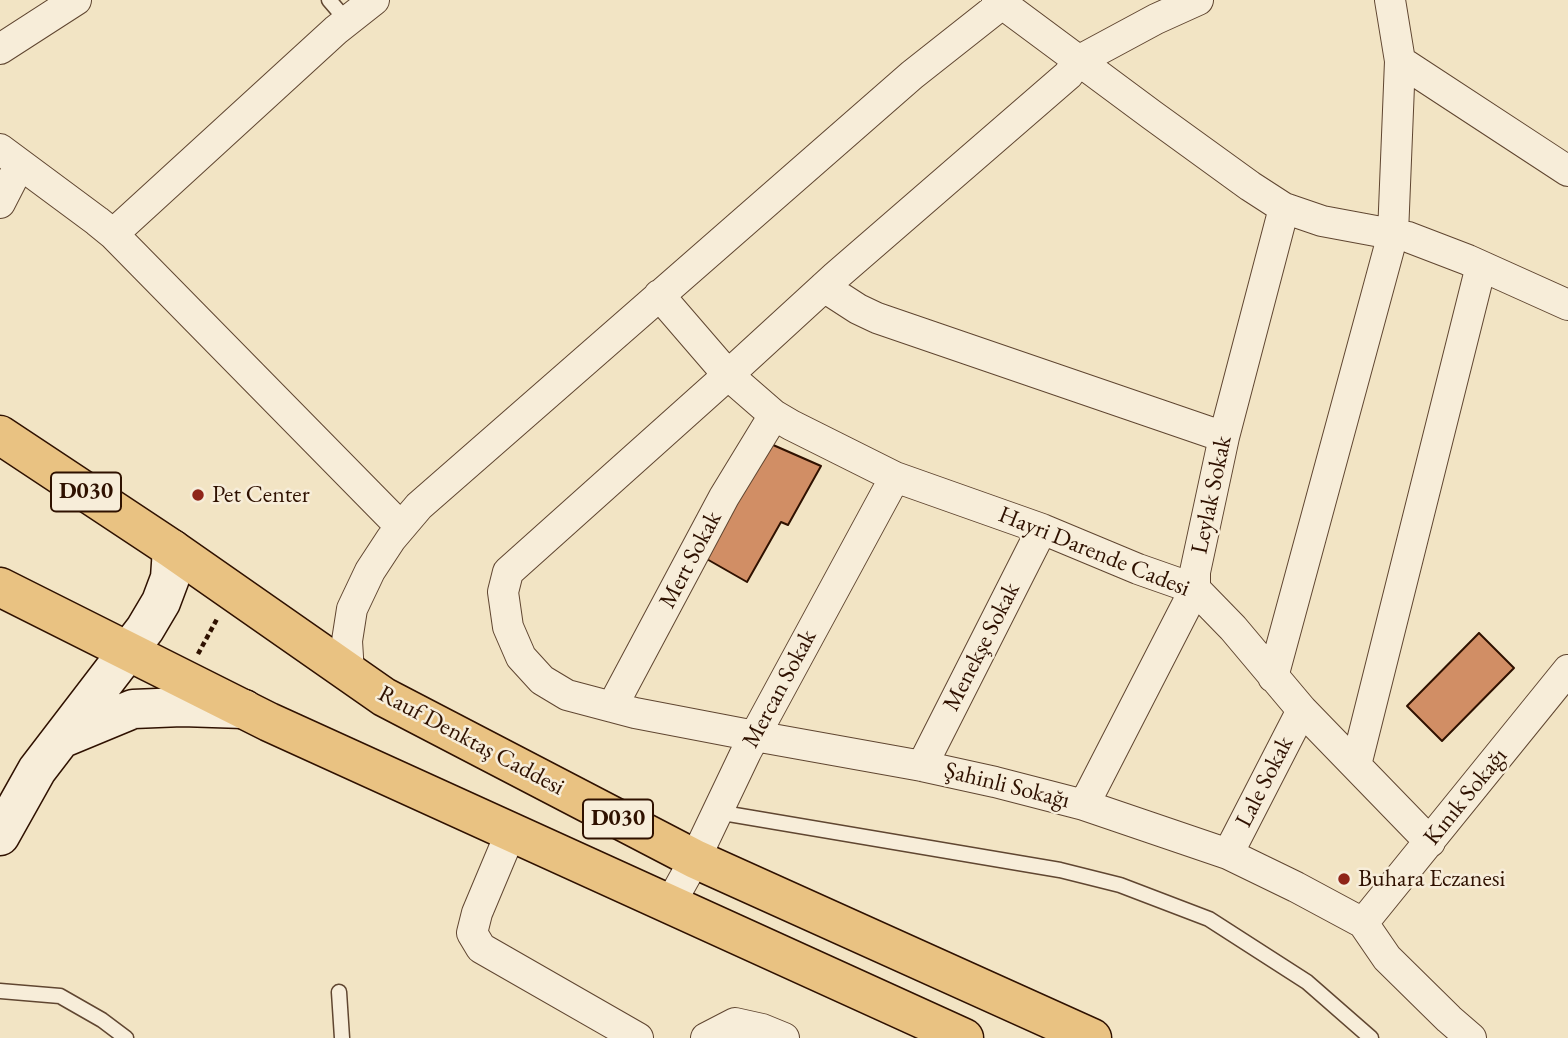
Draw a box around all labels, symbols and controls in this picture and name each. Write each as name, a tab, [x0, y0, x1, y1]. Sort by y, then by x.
street label: Leylak Sokak	[1185, 433, 1239, 557]
road number: D030	[51, 472, 121, 512]
place label: Pet Center	[212, 481, 310, 509]
marker: Pet Center	[190, 487, 206, 503]
street label: Hayri Darende Cadesi	[994, 500, 1194, 604]
street label: Mert Sokak	[653, 507, 729, 613]
street label: Menekşe Sokak	[937, 578, 1027, 716]
street label: Mercan Sokak	[737, 625, 823, 753]
street label: Rauf Denktaş Caddesi	[373, 680, 569, 802]
street label: Lale Sokak	[1230, 732, 1300, 832]
street label: Kınık Sokağı	[1418, 743, 1514, 851]
street label: Şahinli Sokağı	[941, 757, 1073, 815]
road number: D030	[583, 800, 653, 838]
place label: Buhara Eczanesi	[1358, 865, 1505, 893]
marker: Buhara Eczanesi	[1336, 871, 1352, 887]

